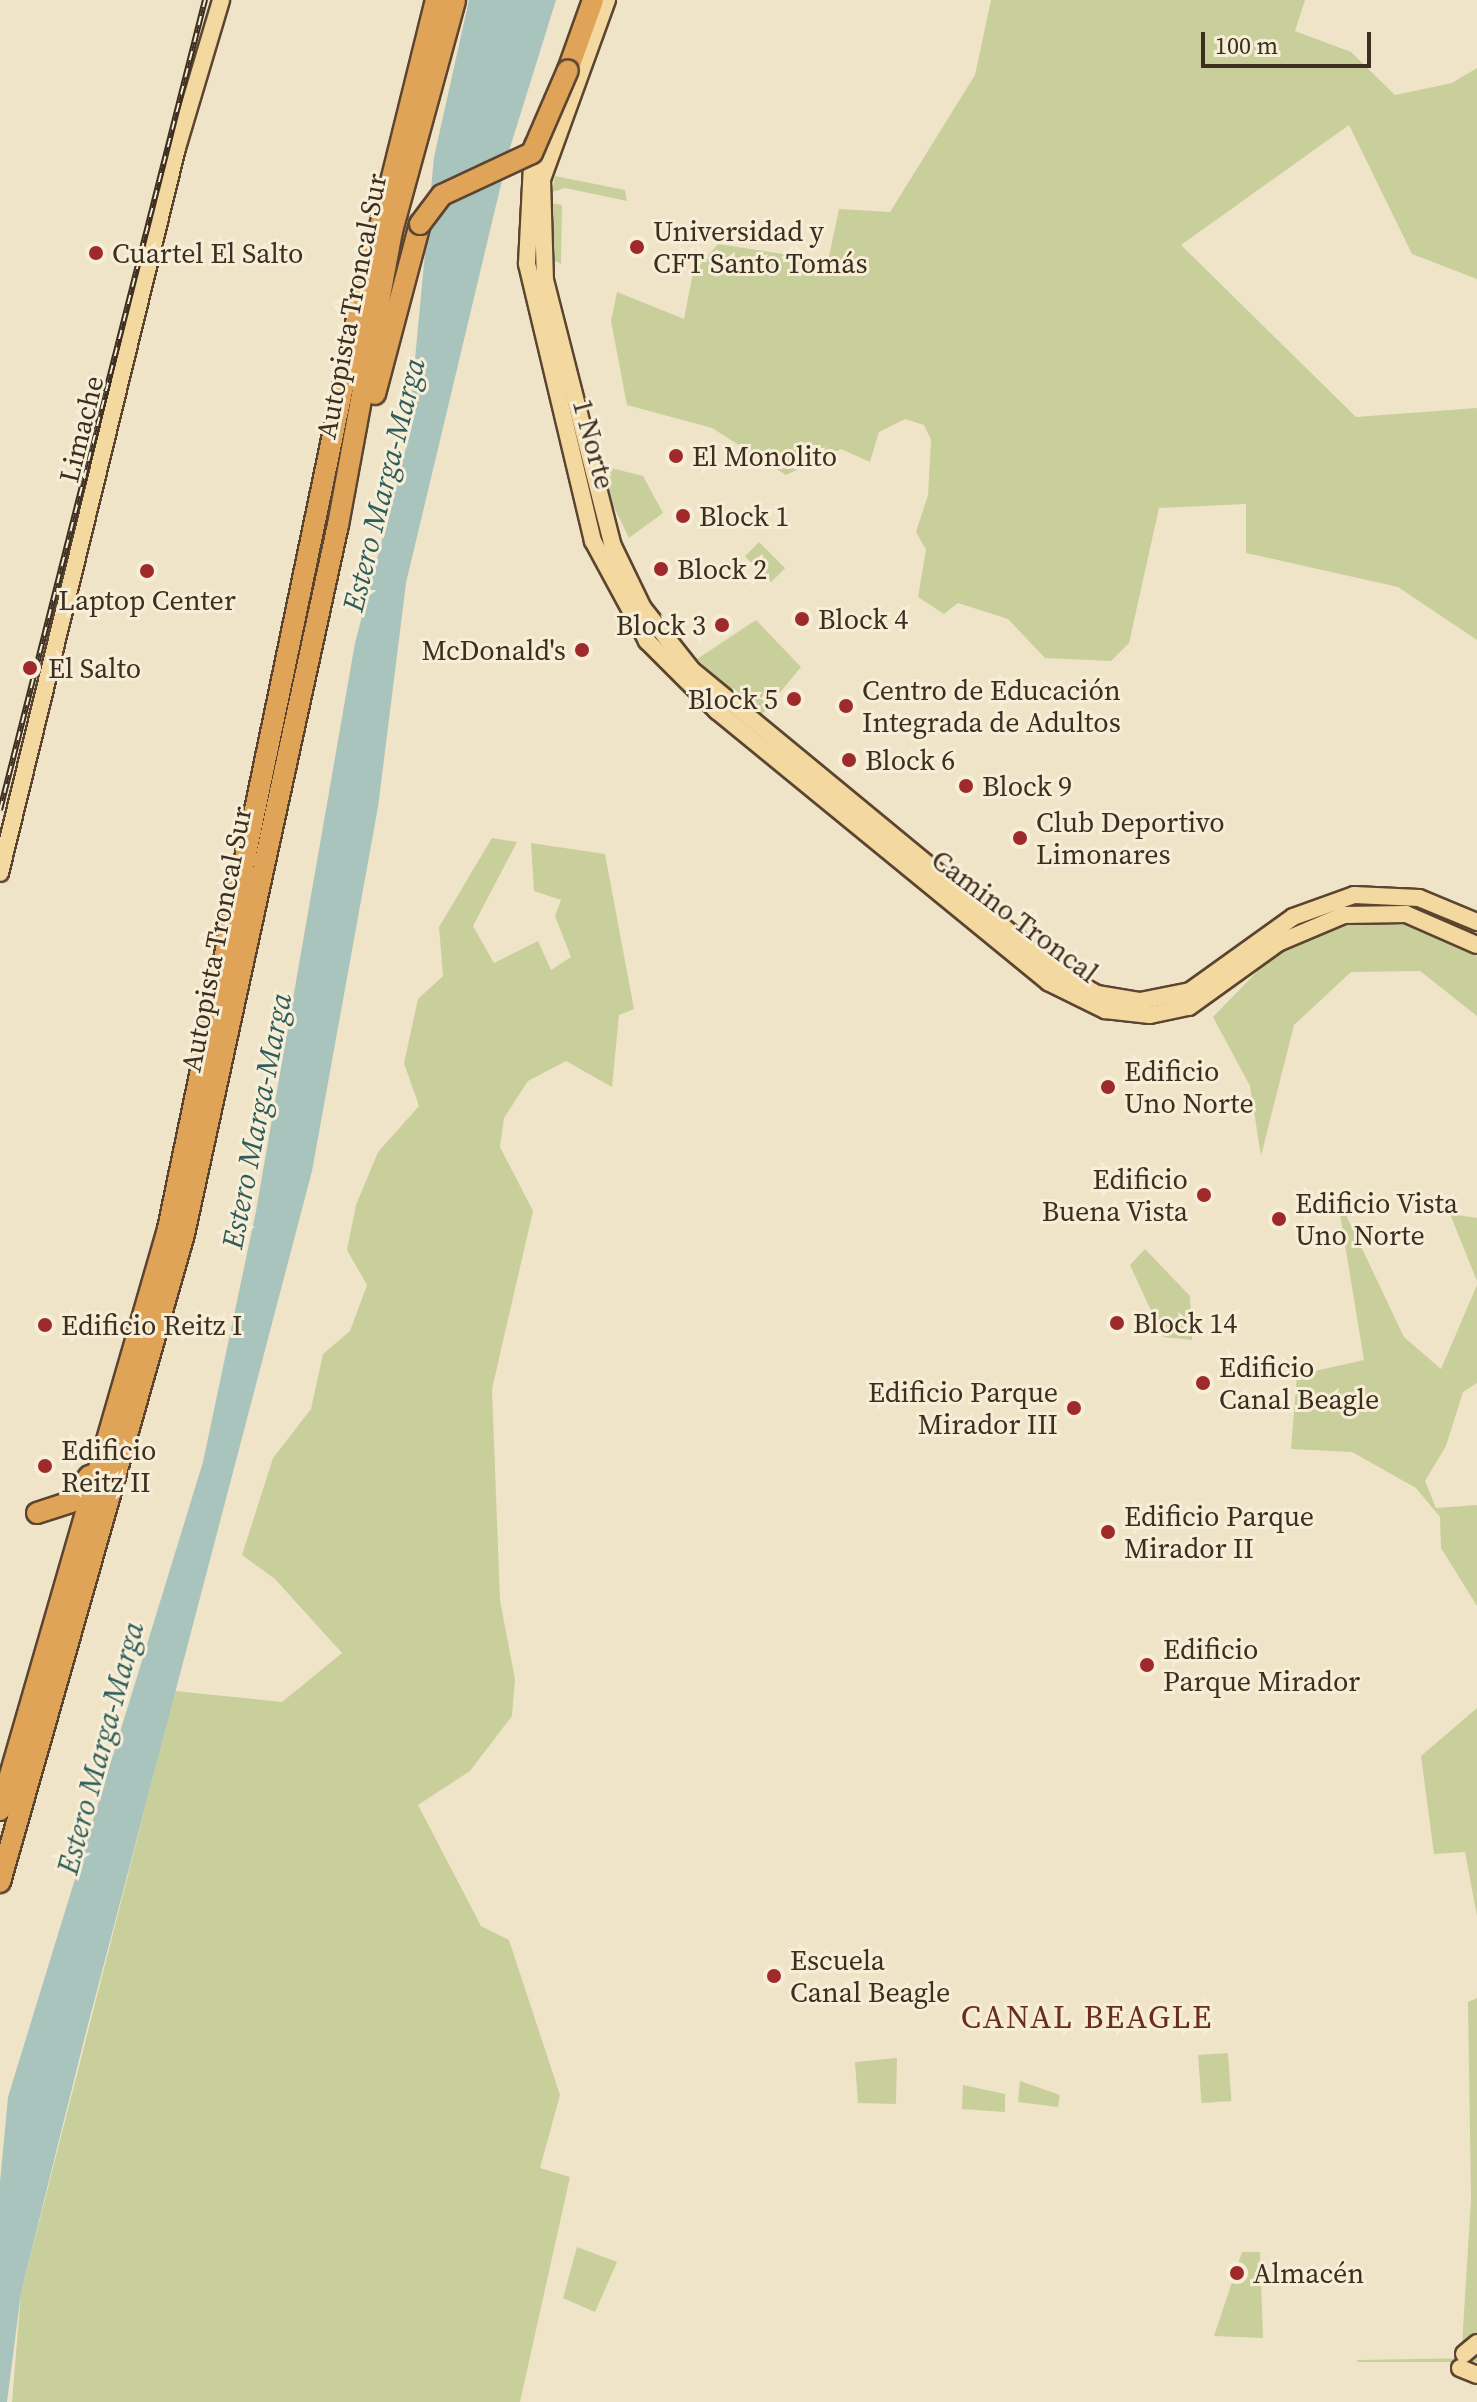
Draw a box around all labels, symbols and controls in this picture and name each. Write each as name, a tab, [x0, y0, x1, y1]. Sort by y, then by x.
scale bar	[1205, 16, 1375, 66]
text: 100 m	[1215, 29, 1278, 62]
street label: Autopista Troncal Sur	[309, 170, 393, 442]
place label: Universidad y CFT Santo Tomás	[653, 214, 869, 280]
place label: Cuartel El Salto	[112, 236, 303, 270]
marker: Universidad y CFT Santo Tomás	[628, 238, 646, 256]
marker: Cuartel El Salto	[87, 244, 105, 262]
water label: Estero Marga-Marga	[335, 354, 433, 616]
street label: Limache	[52, 372, 110, 486]
street label: 1 Norte	[566, 395, 622, 493]
place label: El Monolito	[692, 439, 837, 473]
marker: El Monolito	[667, 447, 685, 465]
place label: Block 1	[699, 499, 789, 533]
marker: Block 1	[674, 507, 692, 525]
place label: Block 2	[677, 552, 767, 586]
marker: Block 2	[652, 560, 670, 578]
marker: Laptop Center	[138, 562, 156, 580]
place label: Laptop Center	[58, 583, 236, 617]
place label: Block 4	[818, 602, 908, 636]
place label: Block 3	[616, 608, 706, 642]
marker: Block 4	[793, 610, 811, 628]
marker: Block 3	[713, 616, 731, 634]
place label: McDonald's	[421, 633, 566, 667]
marker: McDonald's	[573, 641, 591, 659]
place label: El Salto	[48, 651, 141, 685]
marker: El Salto	[19, 657, 41, 679]
place label: Centro de Educación Integrada de Adultos	[862, 673, 1121, 739]
place label: Block 5	[688, 682, 778, 716]
marker: Block 5	[785, 690, 803, 708]
marker: Centro de Educación Integrada de Adultos	[837, 697, 855, 715]
place label: Block 6	[865, 743, 955, 777]
marker: Block 6	[840, 751, 858, 769]
place label: Block 9	[982, 769, 1072, 803]
marker: Block 9	[957, 777, 975, 795]
street label: Autopista Troncal Sur	[174, 803, 258, 1075]
place label: Club Deportivo Limonares	[1036, 805, 1225, 871]
marker: Club Deportivo Limonares	[1011, 829, 1029, 847]
street label: Camino Troncal	[925, 842, 1105, 990]
water label: Estero Marga-Marga	[215, 990, 299, 1252]
place label: Edificio Uno Norte	[1124, 1054, 1254, 1120]
marker: Edificio Uno Norte	[1099, 1078, 1117, 1096]
place label: Edificio Buena Vista	[1041, 1162, 1188, 1228]
marker: Edificio Buena Vista	[1195, 1186, 1213, 1204]
place label: Edificio Vista Uno Norte	[1295, 1186, 1459, 1252]
marker: Edificio Vista Uno Norte	[1270, 1210, 1288, 1228]
place label: Block 14	[1133, 1306, 1237, 1340]
place label: Edificio Reitz I	[61, 1308, 242, 1342]
marker: Block 14	[1108, 1314, 1126, 1332]
marker: Edificio Reitz I	[36, 1316, 54, 1334]
place label: Edificio Canal Beagle	[1219, 1350, 1379, 1416]
marker: Edificio Canal Beagle	[1194, 1374, 1212, 1392]
place label: Edificio Parque Mirador III	[868, 1375, 1058, 1441]
marker: Edificio Parque Mirador III	[1065, 1399, 1083, 1417]
place label: Edificio Reitz II	[61, 1433, 156, 1499]
marker: Edificio Reitz II	[36, 1457, 54, 1475]
place label: Edificio Parque Mirador II	[1124, 1499, 1314, 1565]
marker: Edificio Parque Mirador II	[1099, 1523, 1117, 1541]
water label: Estero Marga-Marga	[50, 1618, 152, 1878]
place label: Edificio Parque Mirador	[1163, 1632, 1360, 1698]
marker: Edificio Parque Mirador	[1138, 1656, 1156, 1674]
place label: Escuela Canal Beagle	[790, 1943, 950, 2009]
marker: Escuela Canal Beagle	[765, 1967, 783, 1985]
district label: CANAL BEAGLE	[961, 1998, 1213, 2036]
place label: Almacén	[1253, 2256, 1364, 2290]
marker: Almacén	[1228, 2264, 1246, 2282]

